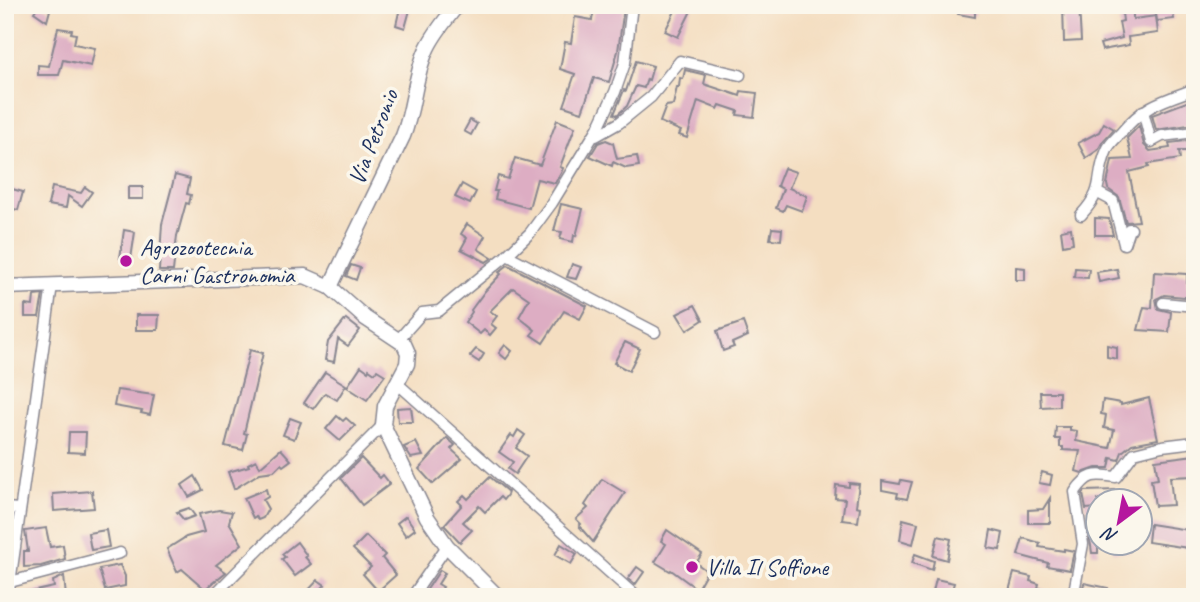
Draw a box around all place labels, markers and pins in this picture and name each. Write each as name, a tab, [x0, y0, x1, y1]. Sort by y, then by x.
place label: Agrozootecnia Carni Gastronomia	[140, 232, 296, 290]
marker: Agrozootecnia Carni Gastronomia	[118, 253, 134, 269]
place label: Villa Il Soffione	[706, 552, 830, 582]
marker: Villa Il Soffione	[684, 559, 700, 575]

